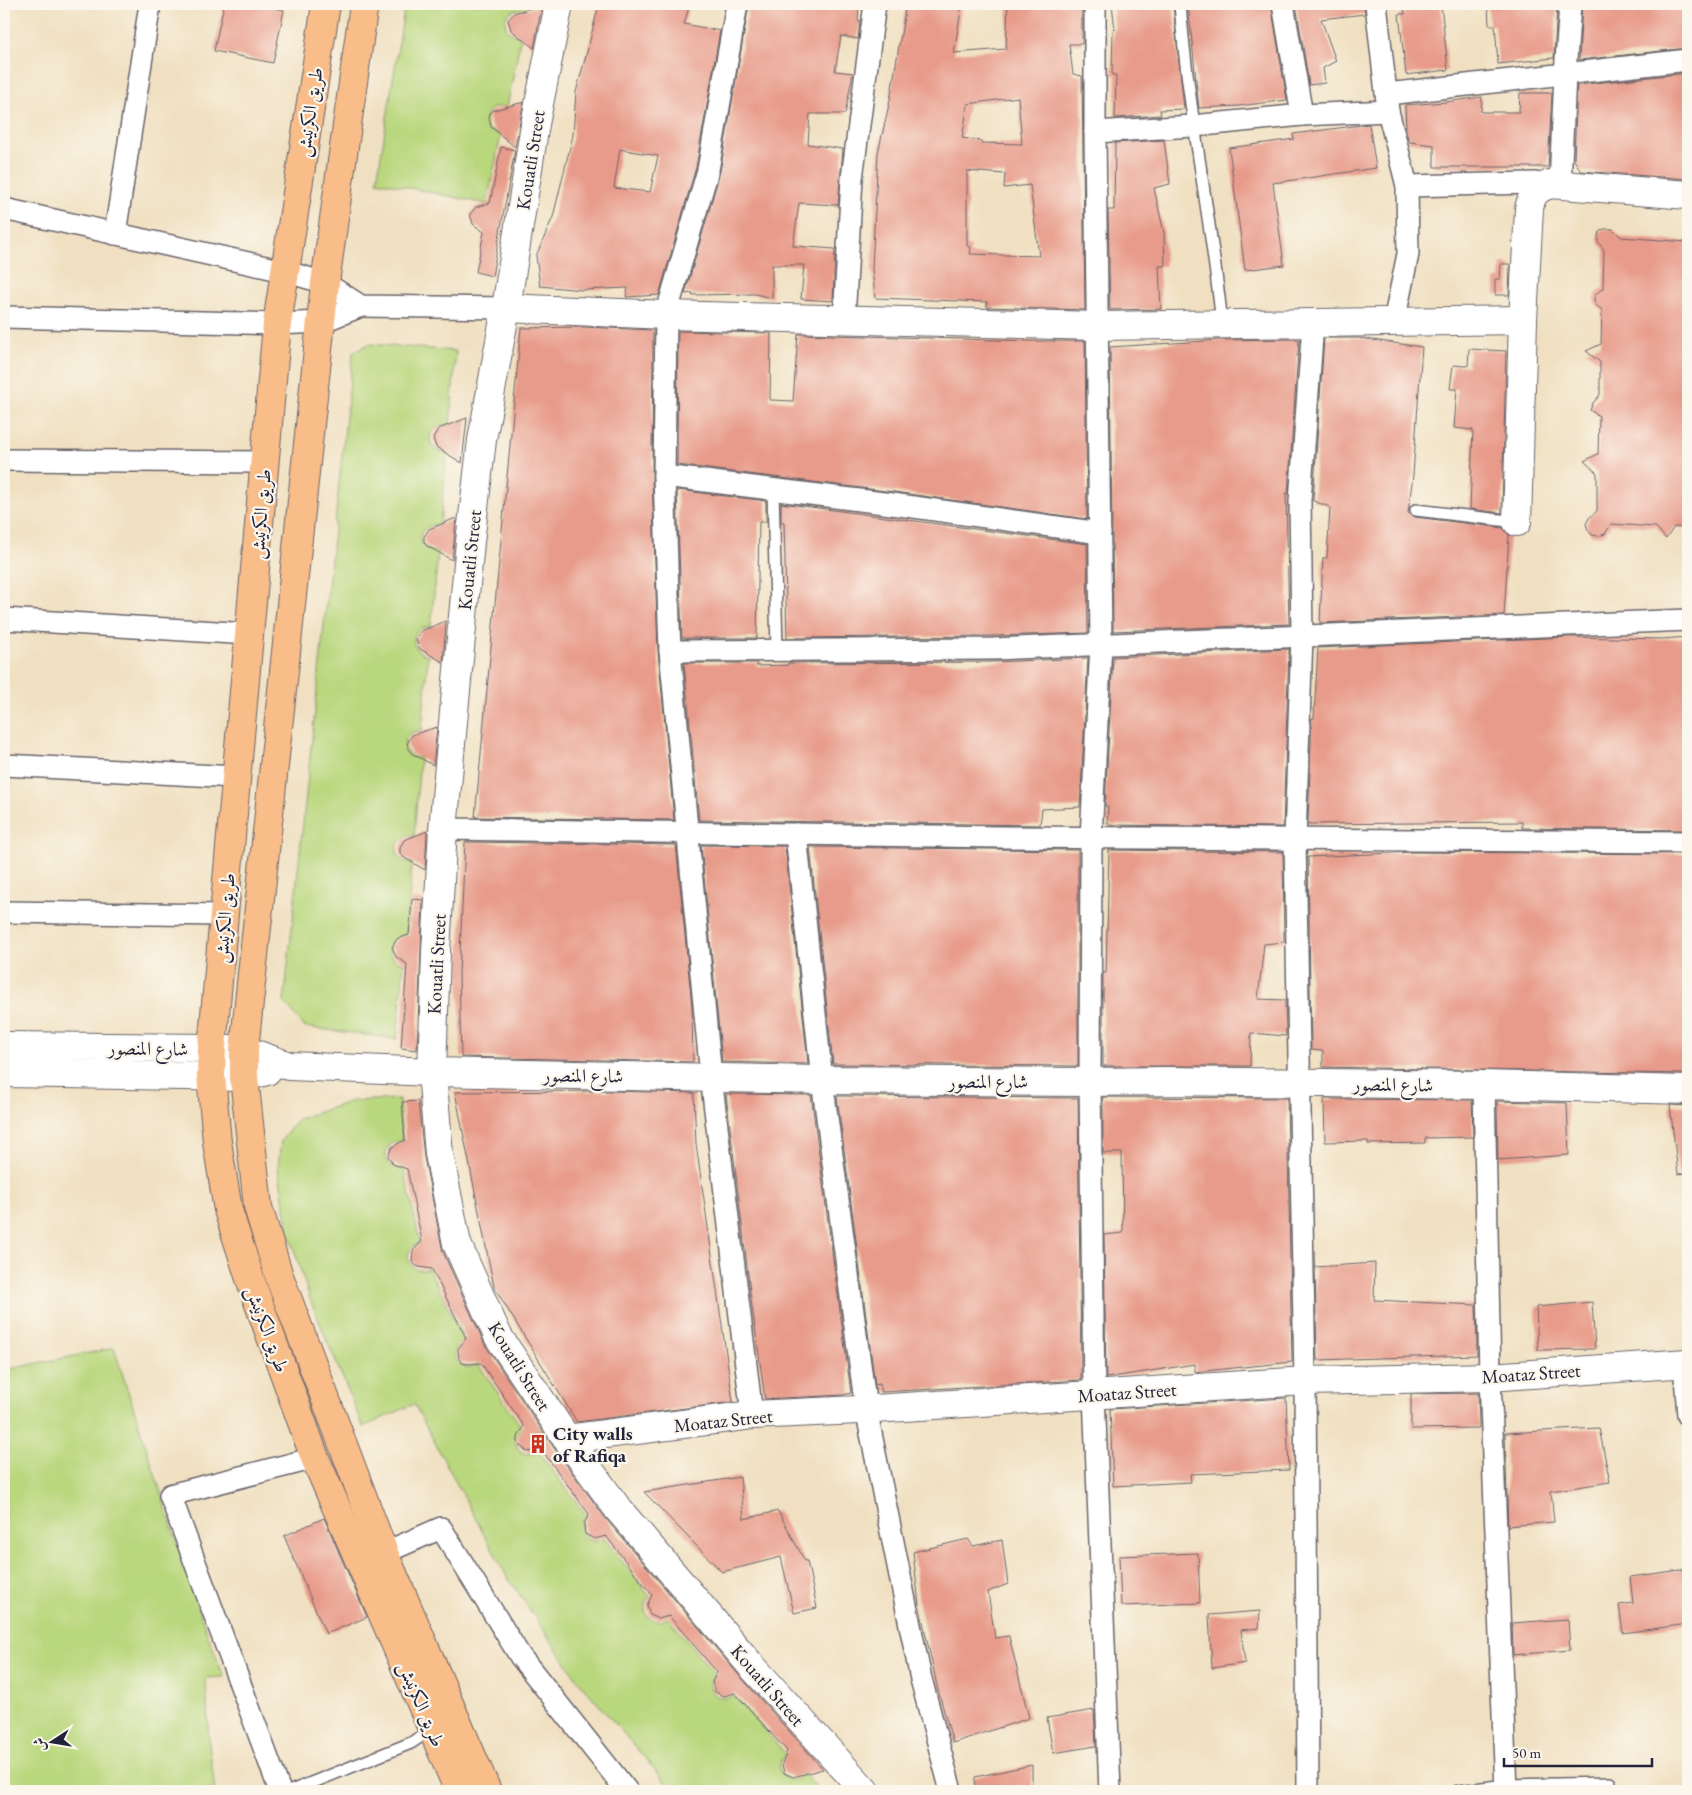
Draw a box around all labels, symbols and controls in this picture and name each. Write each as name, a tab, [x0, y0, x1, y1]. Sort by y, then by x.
street label: طريق الكرنيش	[290, 65, 329, 159]
street label: Kouatli Street	[510, 108, 551, 212]
street label: طريق الكرنيش	[244, 468, 277, 560]
street label: Kouatli Street	[452, 509, 487, 611]
street label: طريق الكرنيش	[208, 872, 241, 964]
street label: Kouatli Street	[421, 913, 452, 1015]
street label: شارع المنصور	[106, 1035, 188, 1065]
street label: شارع المنصور	[541, 1062, 623, 1092]
street label: شارع المنصور	[946, 1069, 1028, 1097]
street label: شارع المنصور	[1351, 1071, 1433, 1101]
street label: طريق الكرنيش	[240, 1282, 295, 1376]
street label: Kouatli Street	[482, 1317, 557, 1416]
street label: Moataz Street	[1481, 1358, 1581, 1389]
street label: Moataz Street	[1077, 1377, 1177, 1408]
street label: Moataz Street	[672, 1403, 774, 1438]
place label: City walls of Rafiqa	[553, 1421, 633, 1468]
building icon: City walls of Rafiqa	[527, 1433, 549, 1455]
street label: Kouatli Street	[725, 1639, 810, 1732]
street label: طريق الكرنيش	[392, 1658, 451, 1751]
north arrow	[28, 1718, 78, 1768]
scale bar	[1504, 1735, 1652, 1767]
text: ش	[29, 1736, 50, 1753]
text: 50 m	[1512, 1743, 1541, 1762]

